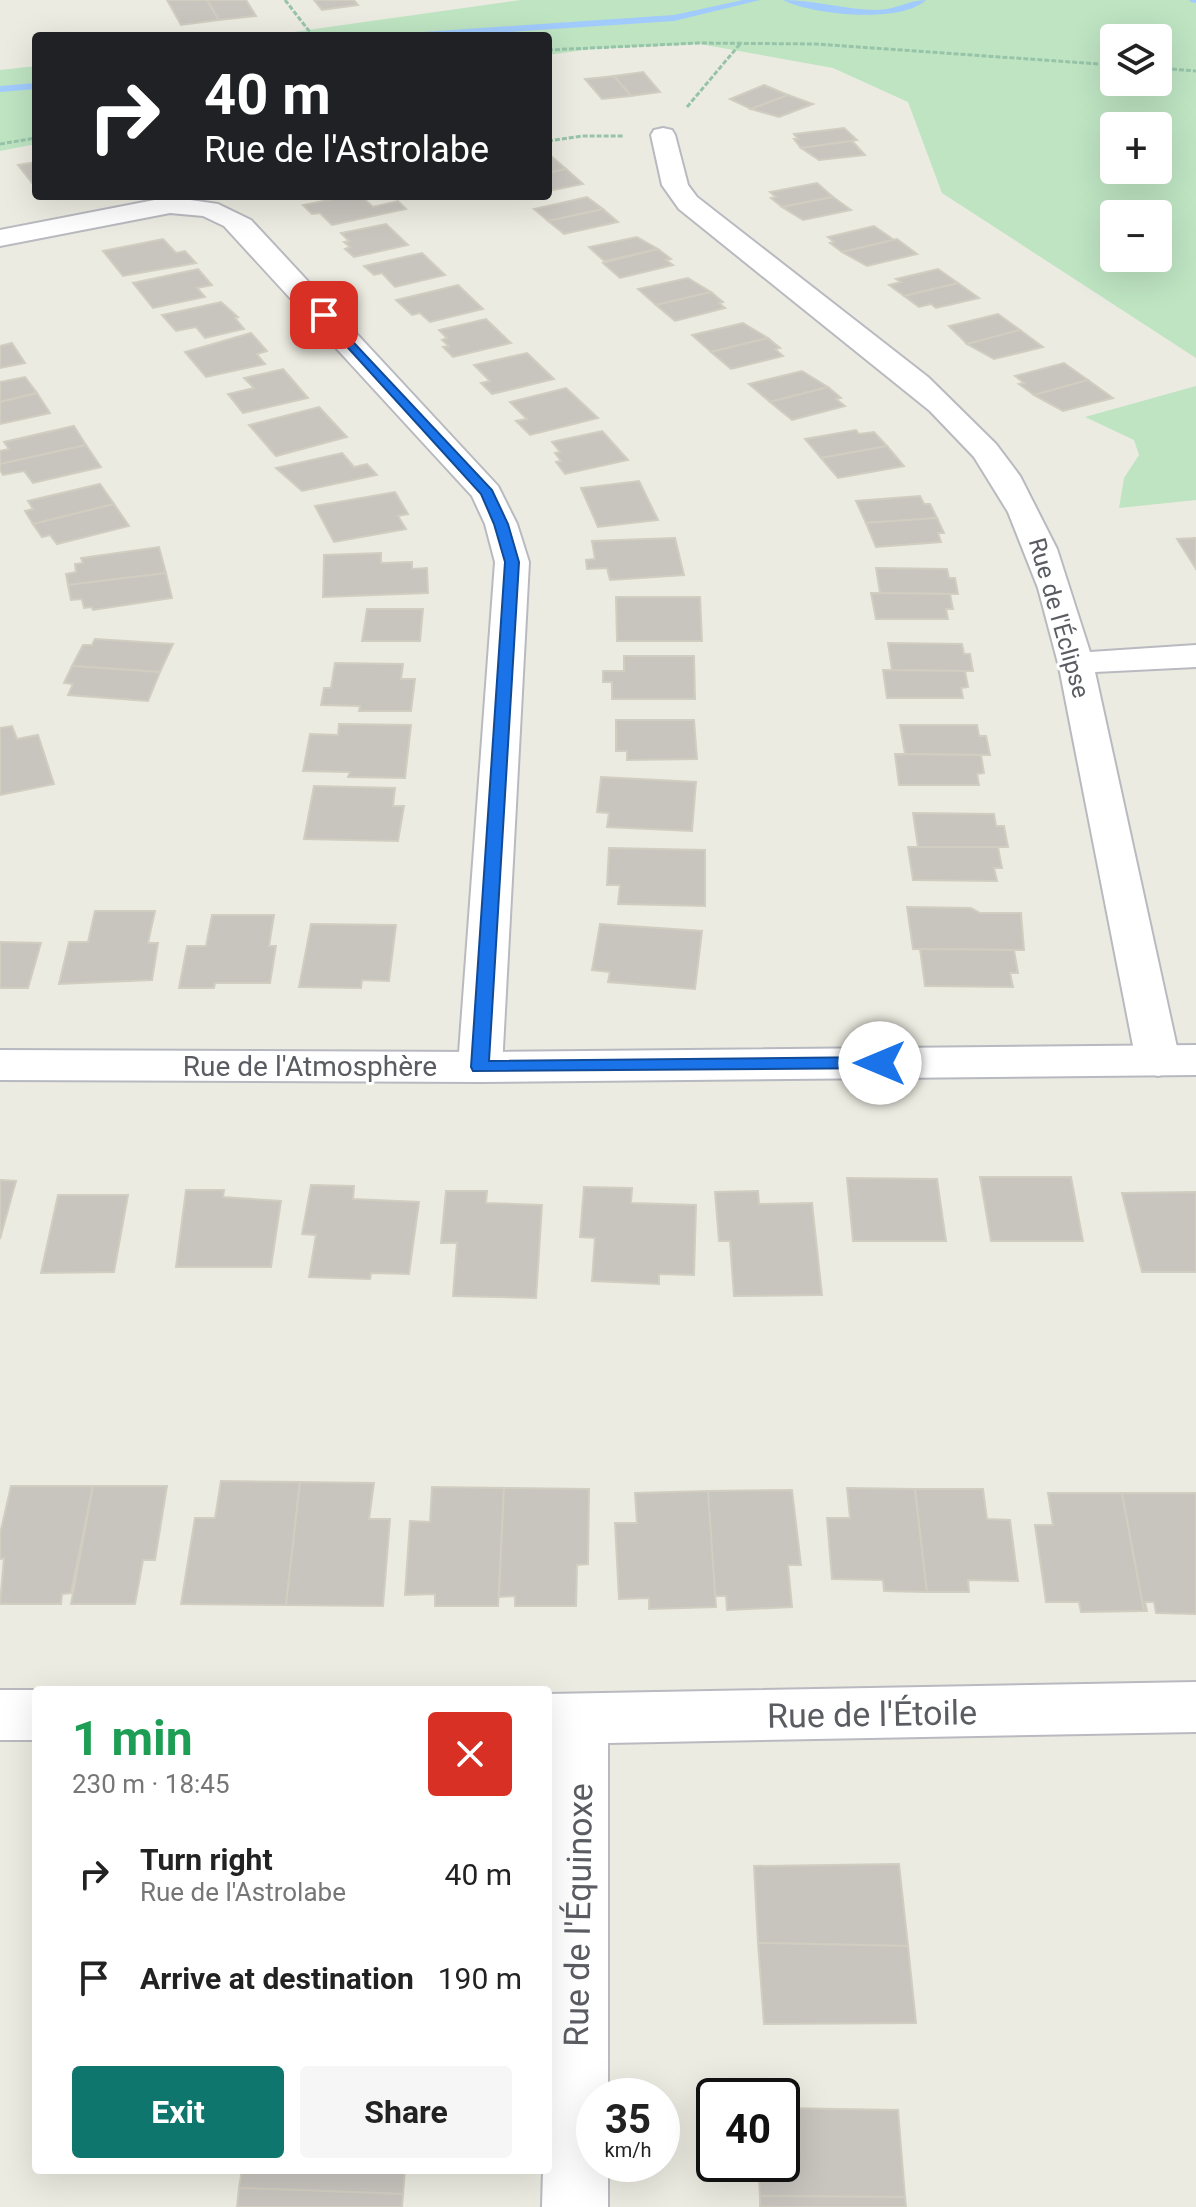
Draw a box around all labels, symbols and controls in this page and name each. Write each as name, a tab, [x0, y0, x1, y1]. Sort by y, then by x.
map controls	[1100, 24, 1172, 272]
button: layers	[1100, 24, 1172, 96]
text: 40 m	[204, 62, 331, 128]
icon: right	[72, 64, 176, 168]
button: +	[1100, 112, 1172, 184]
text: Rue de l'Astrolabe	[204, 129, 489, 171]
button: −	[1100, 200, 1172, 272]
pin	[290, 281, 358, 349]
icon: arrive	[302, 293, 346, 337]
street label: Rue de l'Éclipse	[1023, 535, 1095, 701]
position arrow	[838, 1021, 922, 1105]
street label: Rue de l'Atmosphère	[183, 1050, 437, 1083]
street label: Rue de l'Étoile	[767, 1692, 977, 1736]
text: 1 min	[72, 1710, 193, 1767]
button: close	[428, 1712, 512, 1796]
text: 230 m · 18:45	[72, 1769, 230, 1799]
street label: Rue de l'Équinoxe	[556, 1783, 600, 2047]
text: Turn right	[140, 1842, 273, 1877]
icon: right	[72, 1852, 116, 1896]
text: 40 m	[445, 1857, 512, 1892]
text: Rue de l'Astrolabe	[140, 1877, 346, 1907]
icon: arrive	[72, 1956, 116, 2000]
text: Arrive at destination	[140, 1961, 414, 1996]
text: 190 m	[438, 1961, 522, 1996]
button: Exit	[72, 2066, 284, 2158]
button: Share	[300, 2066, 512, 2158]
speed limit sign: 40	[696, 2078, 800, 2182]
text: 35	[605, 2096, 651, 2143]
text: km/h	[605, 2138, 651, 2162]

